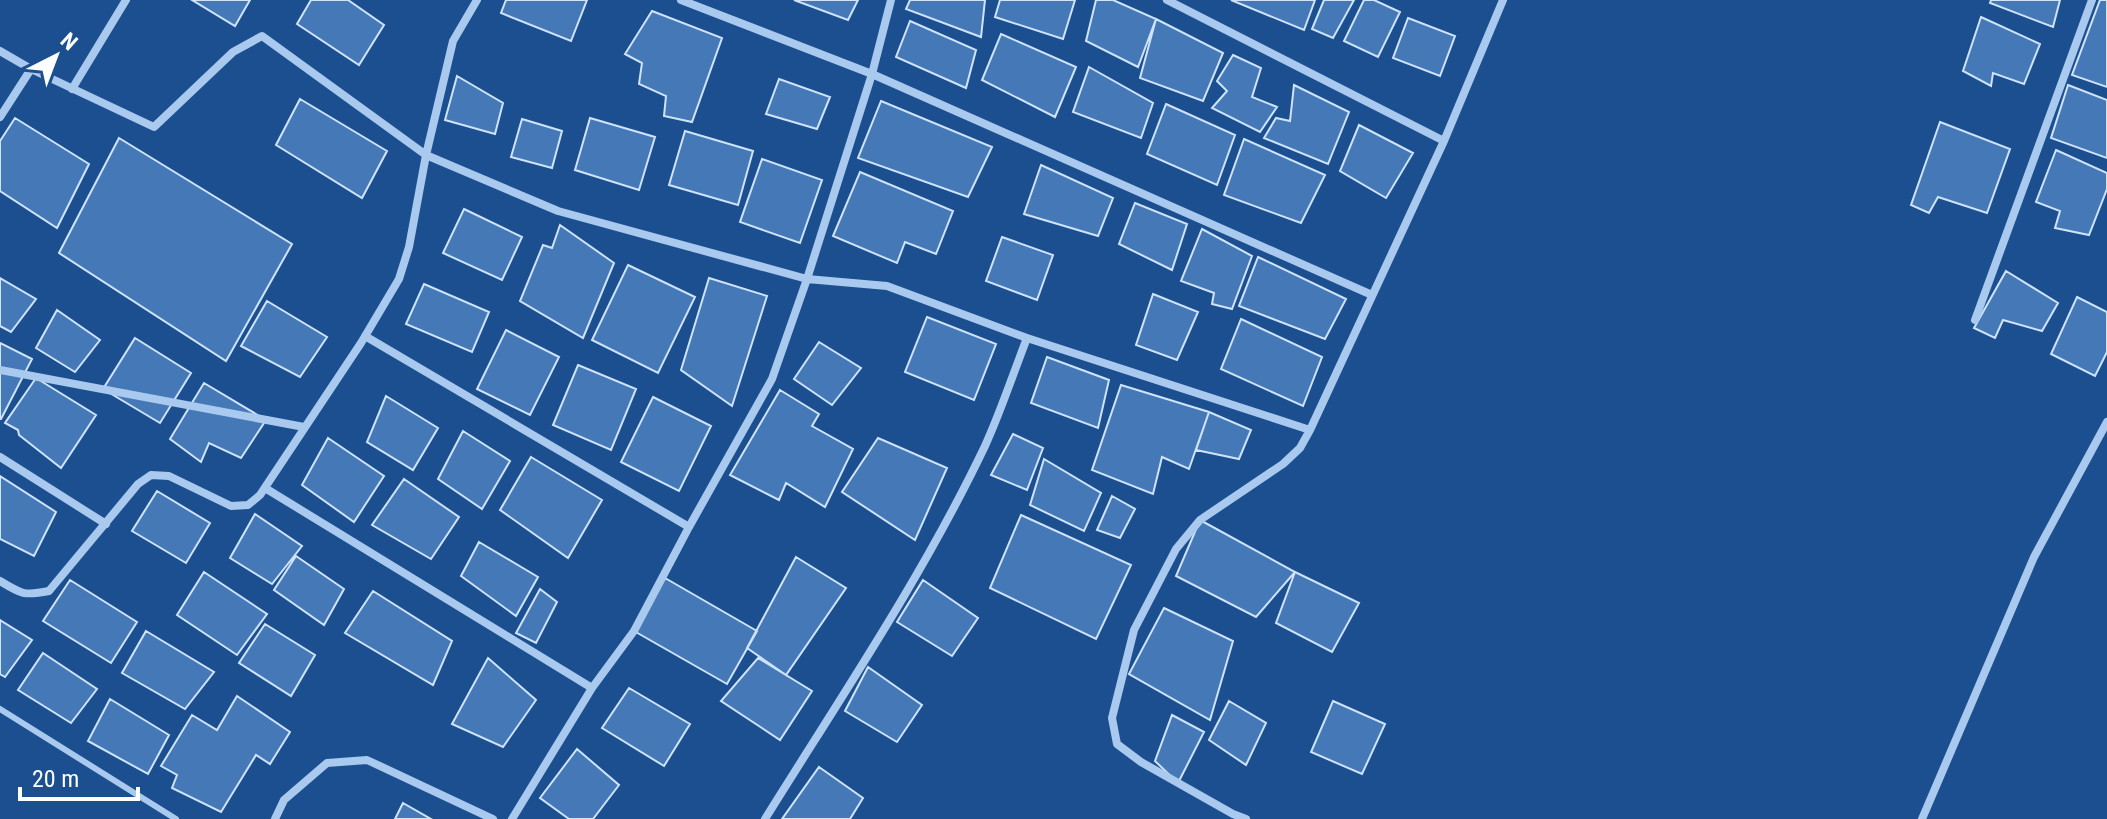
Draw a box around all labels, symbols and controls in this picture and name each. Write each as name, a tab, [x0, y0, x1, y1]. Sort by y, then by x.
north arrow	[16, 16, 96, 96]
text: N	[56, 28, 82, 55]
scale bar	[20, 751, 138, 801]
text: 20 m	[32, 765, 79, 793]

